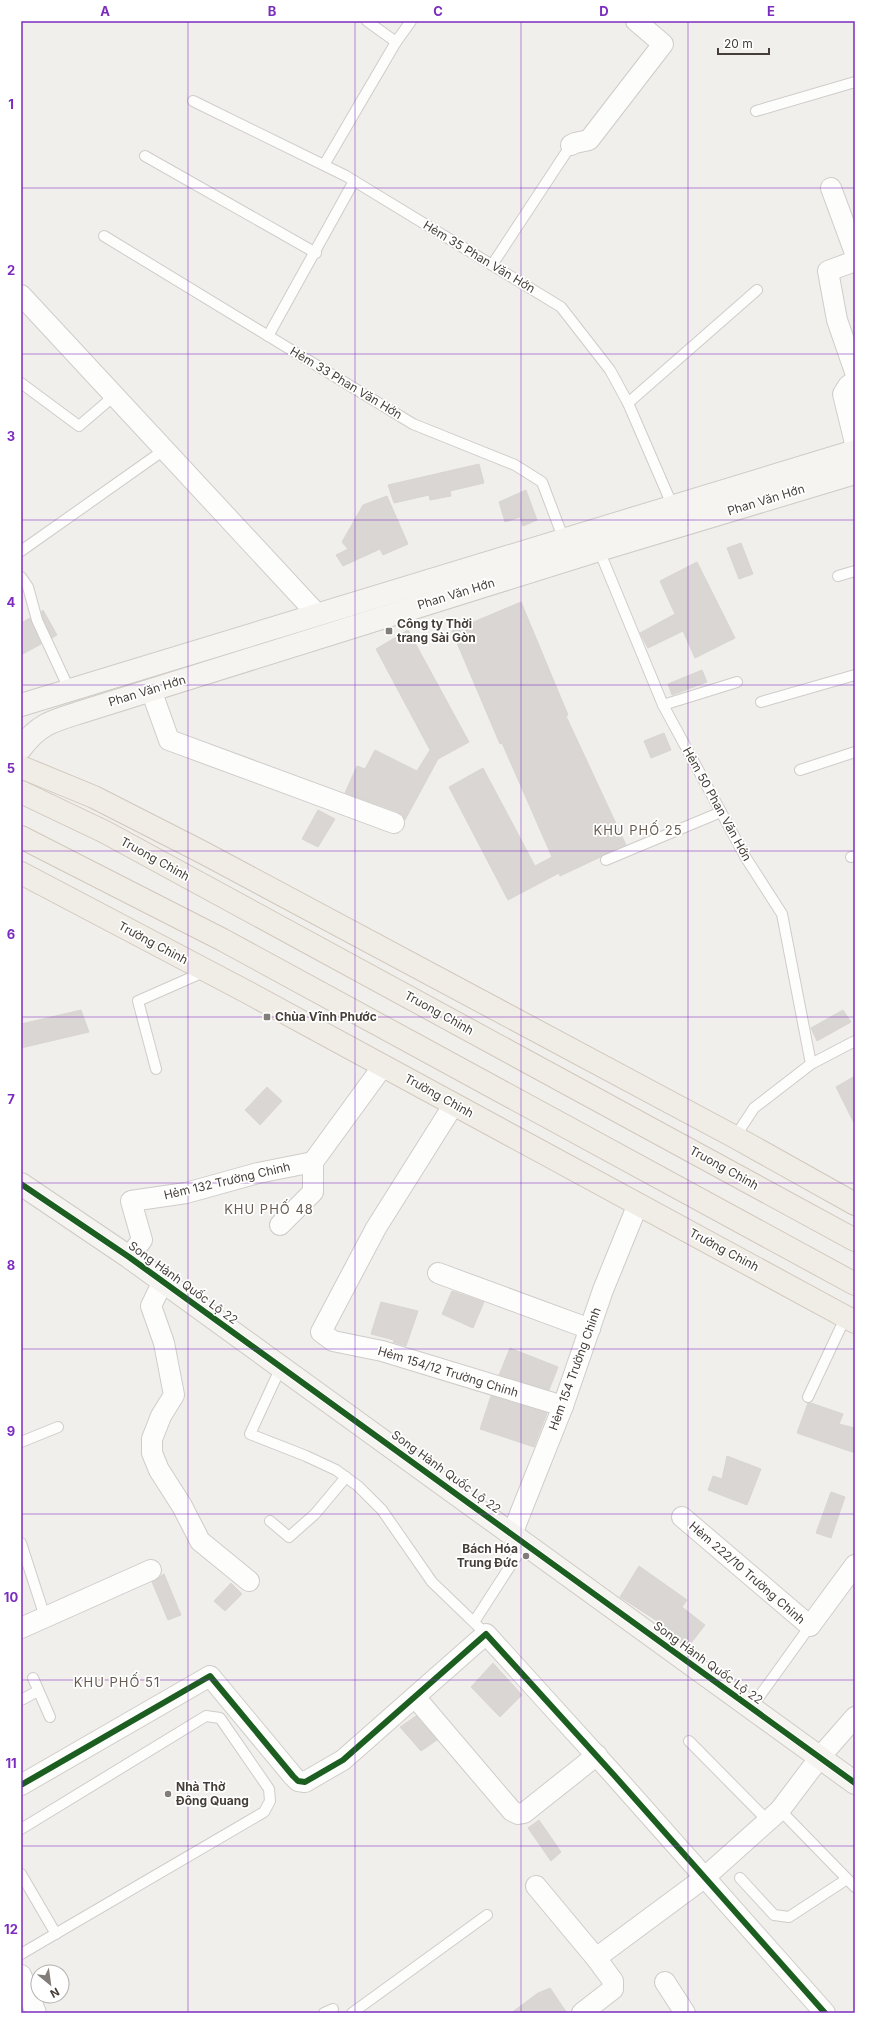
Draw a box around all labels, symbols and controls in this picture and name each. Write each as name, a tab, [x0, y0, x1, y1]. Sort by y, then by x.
text: A	[100, 3, 110, 19]
text: B	[268, 3, 277, 19]
text: C	[433, 3, 443, 19]
text: D	[599, 3, 609, 19]
text: E	[767, 3, 775, 19]
scale bar	[718, 30, 769, 56]
text: 20 m	[724, 36, 753, 51]
text: 1	[8, 96, 14, 112]
street label: Hẻm 35 Phan Văn Hớn	[421, 217, 538, 296]
text: 2	[7, 262, 15, 278]
street label: Hẻm 33 Phan Văn Hớn	[288, 343, 405, 422]
text: 3	[7, 428, 15, 444]
street label: Phan Văn Hớn	[725, 481, 806, 518]
street label: Phan Văn Hớn	[415, 575, 496, 612]
text: 4	[7, 594, 16, 610]
place label: Công ty Thời trang Sài Gòn	[397, 616, 476, 645]
marker: Công ty Thời trang Sài Gòn	[384, 626, 394, 636]
street label: Phan Văn Hớn	[106, 672, 187, 709]
street label: Hẻm 50 Phan Văn Hớn	[680, 744, 755, 863]
text: 5	[7, 760, 15, 776]
district label: KHU PHỐ 25	[593, 820, 683, 838]
street label: Truong Chinh	[118, 833, 192, 884]
street label: Trường Chinh	[116, 918, 191, 967]
text: 6	[7, 926, 15, 942]
street label: Truong Chinh	[402, 987, 476, 1038]
place label: Chùa Vĩnh Phước	[275, 1009, 377, 1024]
marker: Chùa Vĩnh Phước	[262, 1012, 272, 1022]
street label: Trường Chinh	[402, 1070, 476, 1121]
text: 7	[7, 1091, 15, 1107]
street label: Truong Chinh	[687, 1142, 761, 1193]
street label: Hẻm 132 Trường Chinh	[162, 1159, 292, 1202]
district label: KHU PHỐ 48	[224, 1199, 314, 1217]
street label: Trường Chinh	[687, 1225, 762, 1274]
street label: Song Hành Quốc Lộ 22	[126, 1238, 241, 1327]
text: 8	[7, 1257, 15, 1273]
street label: Hẻm 154 Trường Chinh	[545, 1305, 604, 1432]
street label: Hẻm 154/12 Trường Chinh	[376, 1343, 520, 1400]
text: 9	[7, 1423, 15, 1439]
street label: Song Hành Quốc Lộ 22	[389, 1427, 504, 1516]
street label: Hẻm 222/10 Trường Chinh	[686, 1518, 808, 1627]
place label: Bách Hóa Trung Đức	[457, 1541, 518, 1570]
marker: Bách Hóa Trung Đức	[521, 1551, 531, 1561]
text: 10	[4, 1589, 18, 1605]
street label: Song Hành Quốc Lộ 22	[651, 1618, 766, 1707]
district label: KHU PHỐ 51	[74, 1672, 160, 1690]
text: 11	[5, 1755, 17, 1771]
place label: Nhà Thờ Đông Quang	[176, 1779, 249, 1808]
marker: Nhà Thờ Đông Quang	[163, 1789, 173, 1799]
text: 12	[4, 1921, 18, 1937]
north arrow	[30, 1964, 70, 2004]
text: N	[48, 1985, 62, 2001]

